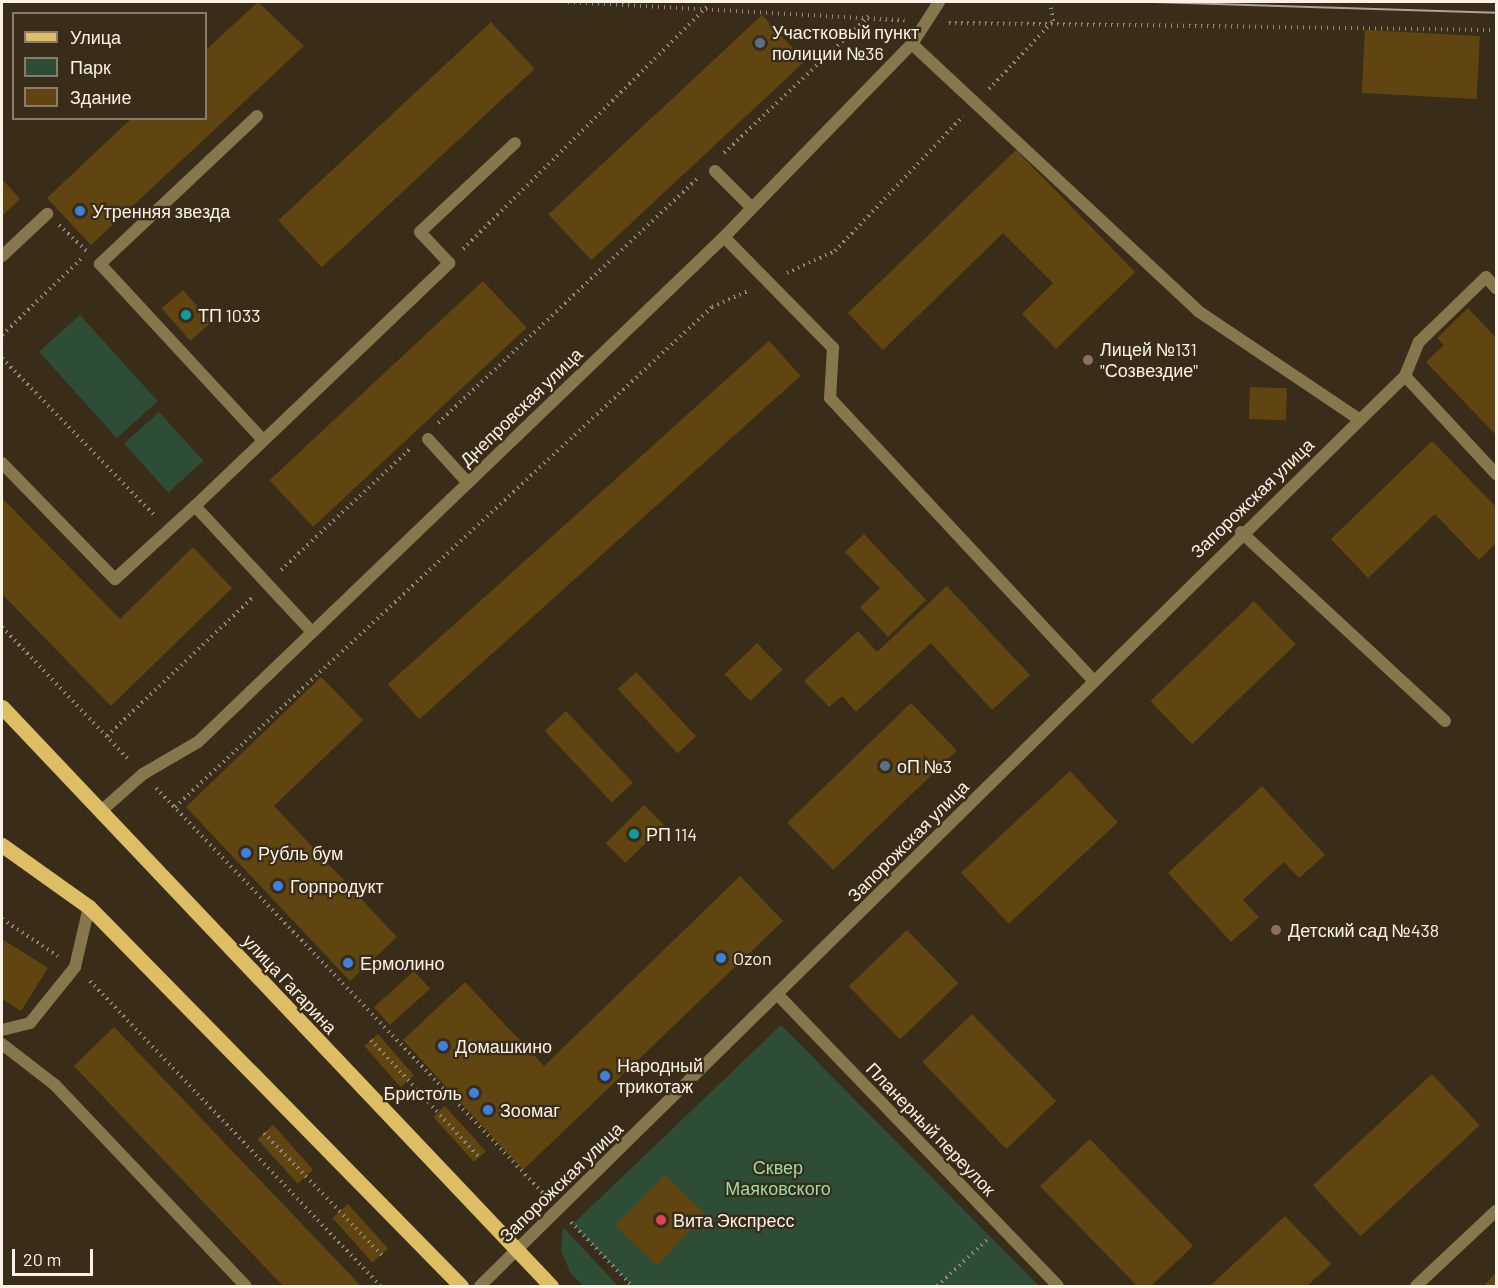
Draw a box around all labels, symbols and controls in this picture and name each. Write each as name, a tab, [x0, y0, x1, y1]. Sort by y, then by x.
legend	[12, 12, 207, 120]
place label: Участковый пункт полиции №36	[772, 22, 919, 64]
text: Улица	[70, 26, 121, 48]
marker: Участковый пункт полиции №36	[753, 36, 767, 50]
text: Парк	[70, 56, 111, 78]
text: Здание	[70, 86, 131, 108]
place label: Утренняя звезда	[92, 200, 230, 222]
marker: Утренняя звезда	[73, 204, 87, 218]
place label: ТП 1033	[198, 304, 261, 326]
marker: ТП 1033	[179, 308, 193, 322]
place label: Лицей №131 "Созвездие"	[1100, 339, 1198, 382]
street label: Днепровская улица	[455, 343, 587, 471]
marker: Лицей №131 "Созвездие"	[1081, 353, 1095, 367]
street label: Запорожская улица	[1186, 434, 1318, 562]
place label: оП №3	[897, 755, 952, 777]
marker: оП №3	[878, 759, 892, 773]
street label: Запорожская улица	[843, 776, 973, 906]
place label: РП 114	[646, 823, 697, 845]
marker: РП 114	[627, 827, 641, 841]
place label: Рубль бум	[258, 842, 343, 864]
marker: Рубль бум	[239, 846, 253, 860]
place label: Горпродукт	[290, 875, 384, 897]
marker: Горпродукт	[271, 879, 285, 893]
place label: Детский сад №438	[1288, 919, 1439, 941]
marker: Детский сад №438	[1269, 923, 1283, 937]
street label: улица Гагарина	[238, 930, 342, 1038]
place label: Ozon	[733, 947, 772, 969]
marker: Ozon	[714, 951, 728, 965]
place label: Ермолино	[360, 952, 445, 974]
marker: Ермолино	[341, 956, 355, 970]
place label: Домашкино	[455, 1035, 552, 1057]
marker: Домашкино	[436, 1039, 450, 1053]
place label: Народный трикотаж	[617, 1055, 703, 1098]
street label: Планерный переулок	[862, 1058, 1000, 1200]
marker: Народный трикотаж	[598, 1069, 612, 1083]
place label: Бристоль	[384, 1082, 462, 1104]
marker: Бристоль	[467, 1086, 481, 1100]
place label: Зоомаг	[500, 1099, 560, 1121]
marker: Зоомаг	[481, 1103, 495, 1117]
street label: Запорожская улица	[495, 1118, 627, 1246]
park label: Сквер Маяковского	[725, 1157, 831, 1200]
place label: Вита Экспресс	[673, 1209, 794, 1231]
marker: Вита Экспресс	[654, 1213, 668, 1227]
scale bar	[15, 1237, 96, 1275]
text: 20 m	[23, 1248, 61, 1270]

